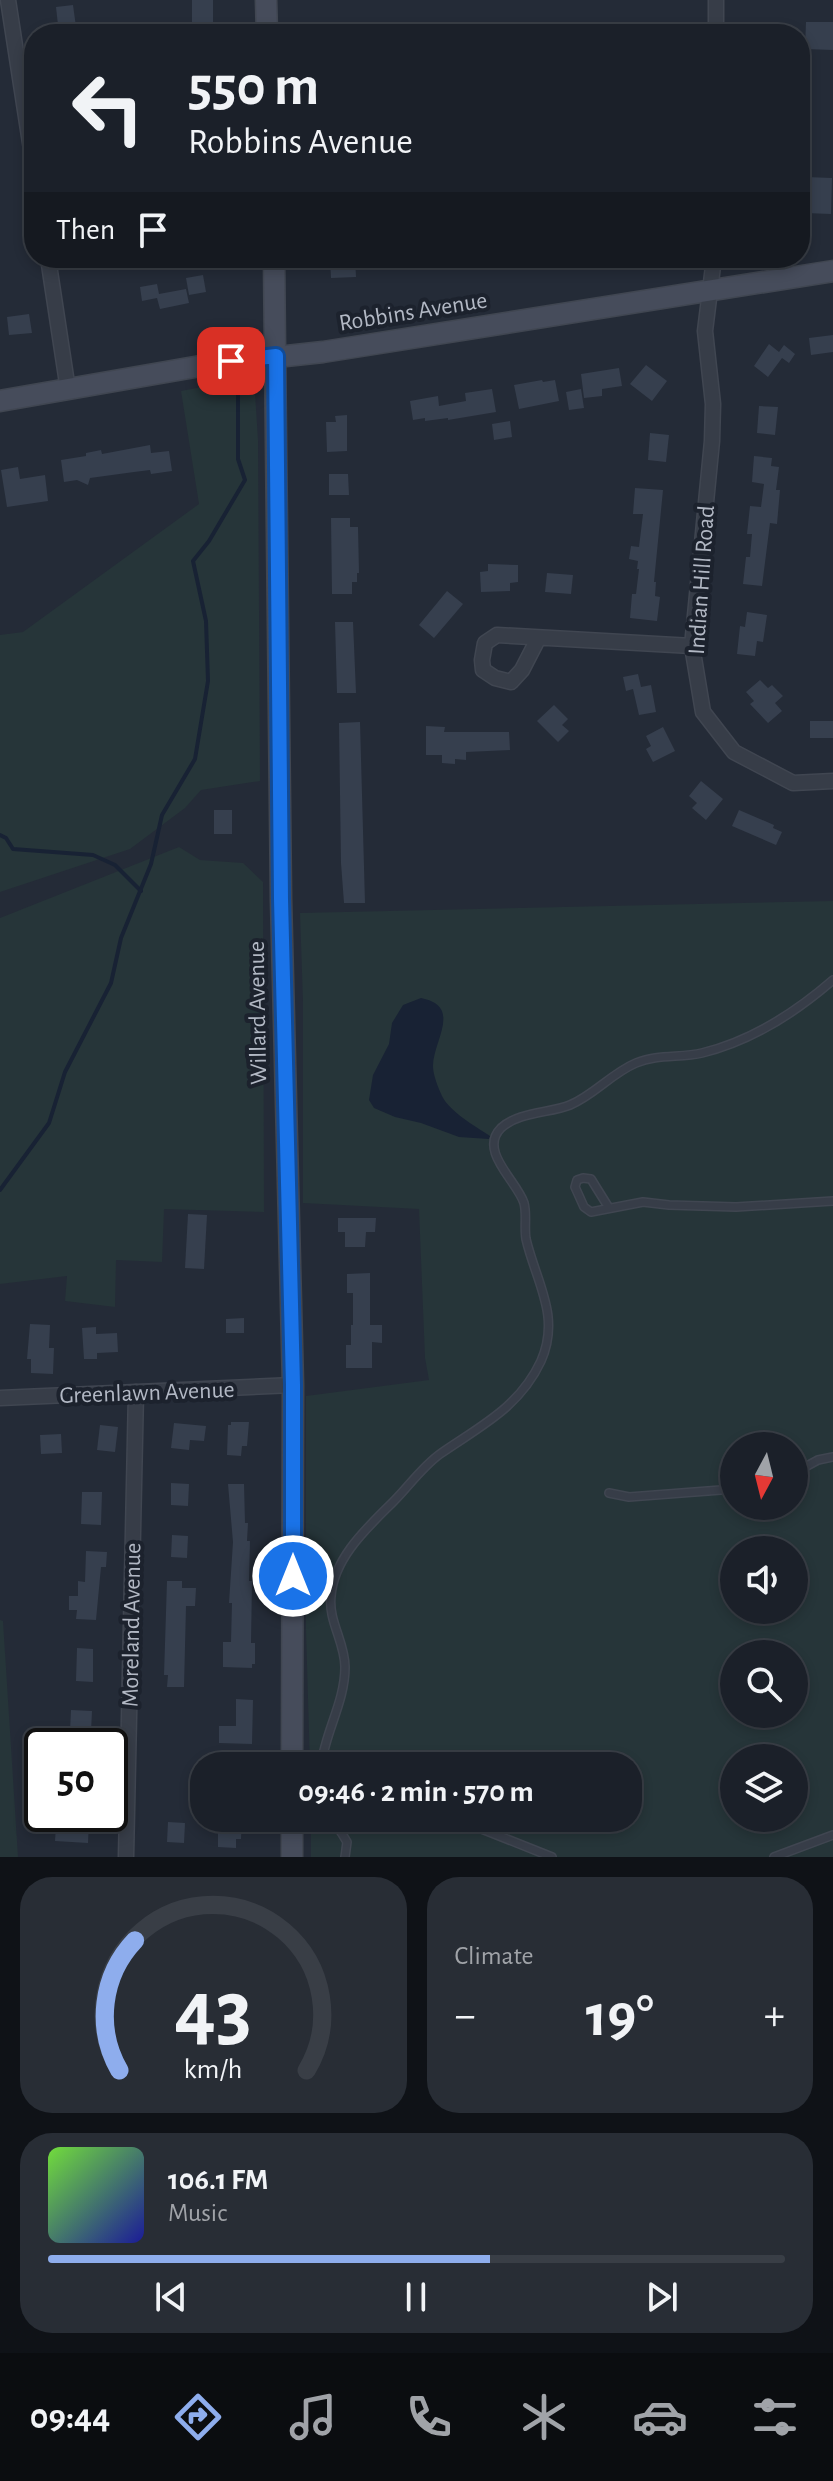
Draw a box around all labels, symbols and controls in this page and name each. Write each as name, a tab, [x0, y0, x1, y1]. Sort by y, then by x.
icon: left	[56, 56, 160, 160]
text: 550 m	[188, 59, 319, 115]
text: Robbins Avenue	[188, 124, 413, 160]
icon: arrive	[131, 208, 175, 252]
text: Then	[56, 215, 115, 245]
street label: Robbins Avenue	[337, 288, 489, 336]
pin	[197, 327, 265, 395]
icon: arrive	[209, 339, 253, 383]
street label: Indian Hill Road	[685, 505, 719, 656]
street label: Willard Avenue	[245, 941, 271, 1085]
street label: Greenlawn Avenue	[59, 1378, 235, 1408]
north arrow	[720, 1432, 808, 1520]
map controls	[720, 1432, 808, 1832]
position arrow	[251, 1534, 335, 1618]
button: sound	[720, 1536, 808, 1624]
street label: Moreland Avenue	[119, 1543, 145, 1707]
button: search	[720, 1640, 808, 1728]
speed limit sign: 50	[24, 1728, 128, 1832]
button: layers	[720, 1744, 808, 1832]
text: 09:46 · 2 min · 570 m	[298, 1777, 534, 1807]
text: Climate	[455, 1943, 533, 1969]
text: 43	[174, 1970, 252, 2054]
text: 19°	[586, 1987, 654, 2047]
text: −	[455, 1994, 476, 2038]
text: +	[764, 1994, 785, 2038]
text: km/h	[184, 2055, 243, 2084]
text: 106.1 FM	[168, 2165, 268, 2195]
text: Music	[168, 2200, 227, 2226]
icon: previous	[149, 2275, 193, 2319]
icon: pause	[394, 2275, 438, 2319]
icon: next	[640, 2275, 684, 2319]
icon: directions	[170, 2389, 226, 2445]
icon: music	[285, 2389, 341, 2445]
icon: phone	[401, 2389, 457, 2445]
icon: climate	[516, 2389, 572, 2445]
icon: car	[632, 2389, 688, 2445]
icon: filters	[747, 2389, 803, 2445]
text: 09:44	[30, 2399, 110, 2435]

